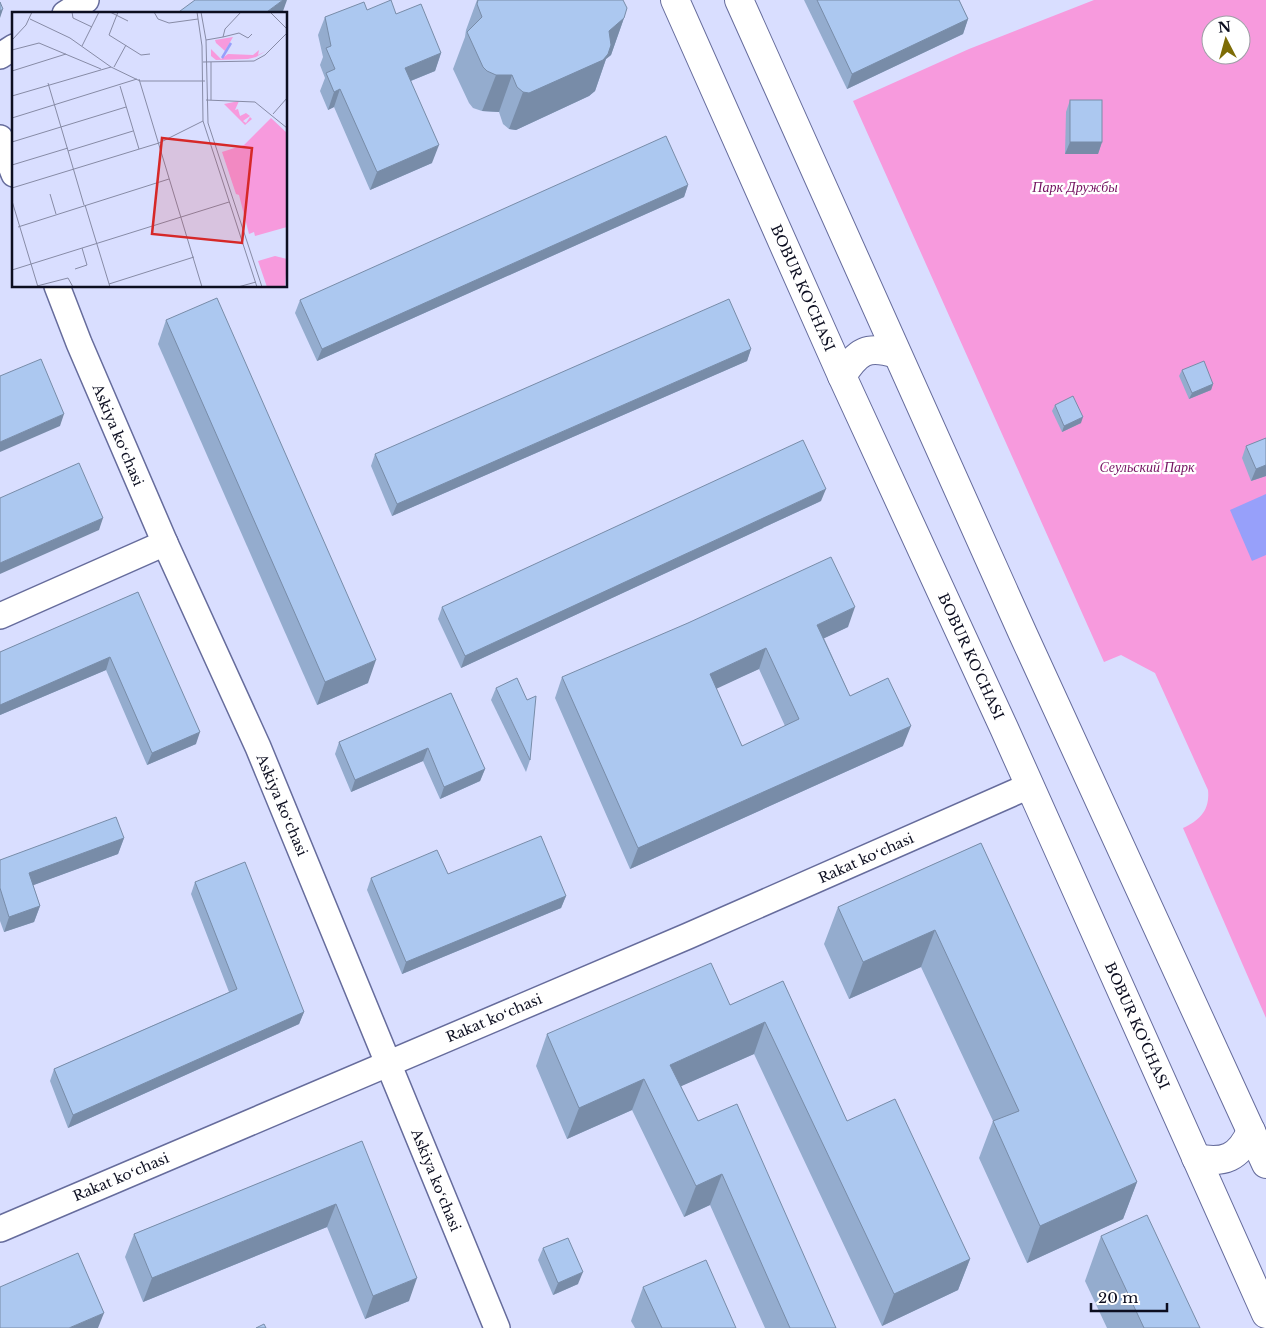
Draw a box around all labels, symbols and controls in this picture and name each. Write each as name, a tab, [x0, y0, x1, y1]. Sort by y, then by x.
inset map	[12, 12, 288, 288]
north arrow	[1201, 15, 1251, 65]
text: N	[1217, 17, 1232, 37]
park label: Парк Дружбы	[1031, 178, 1118, 196]
street label: BOBUR KO'CHASI	[767, 222, 839, 354]
street label: Askiya koʻchasi	[88, 380, 148, 489]
park label: Сеульский Парк	[1099, 458, 1195, 476]
street label: BOBUR KO'CHASI	[934, 590, 1008, 723]
street label: Askiya koʻchasi	[252, 750, 312, 859]
street label: Rakat koʻchasi	[816, 829, 917, 887]
street label: BOBUR KO'CHASI	[1101, 959, 1173, 1092]
street label: Rakat koʻchasi	[443, 990, 545, 1046]
street label: Askiya koʻchasi	[407, 1125, 465, 1234]
street label: Rakat koʻchasi	[70, 1149, 172, 1205]
scale bar	[1091, 1280, 1167, 1312]
text: 20 m	[1098, 1288, 1138, 1307]

